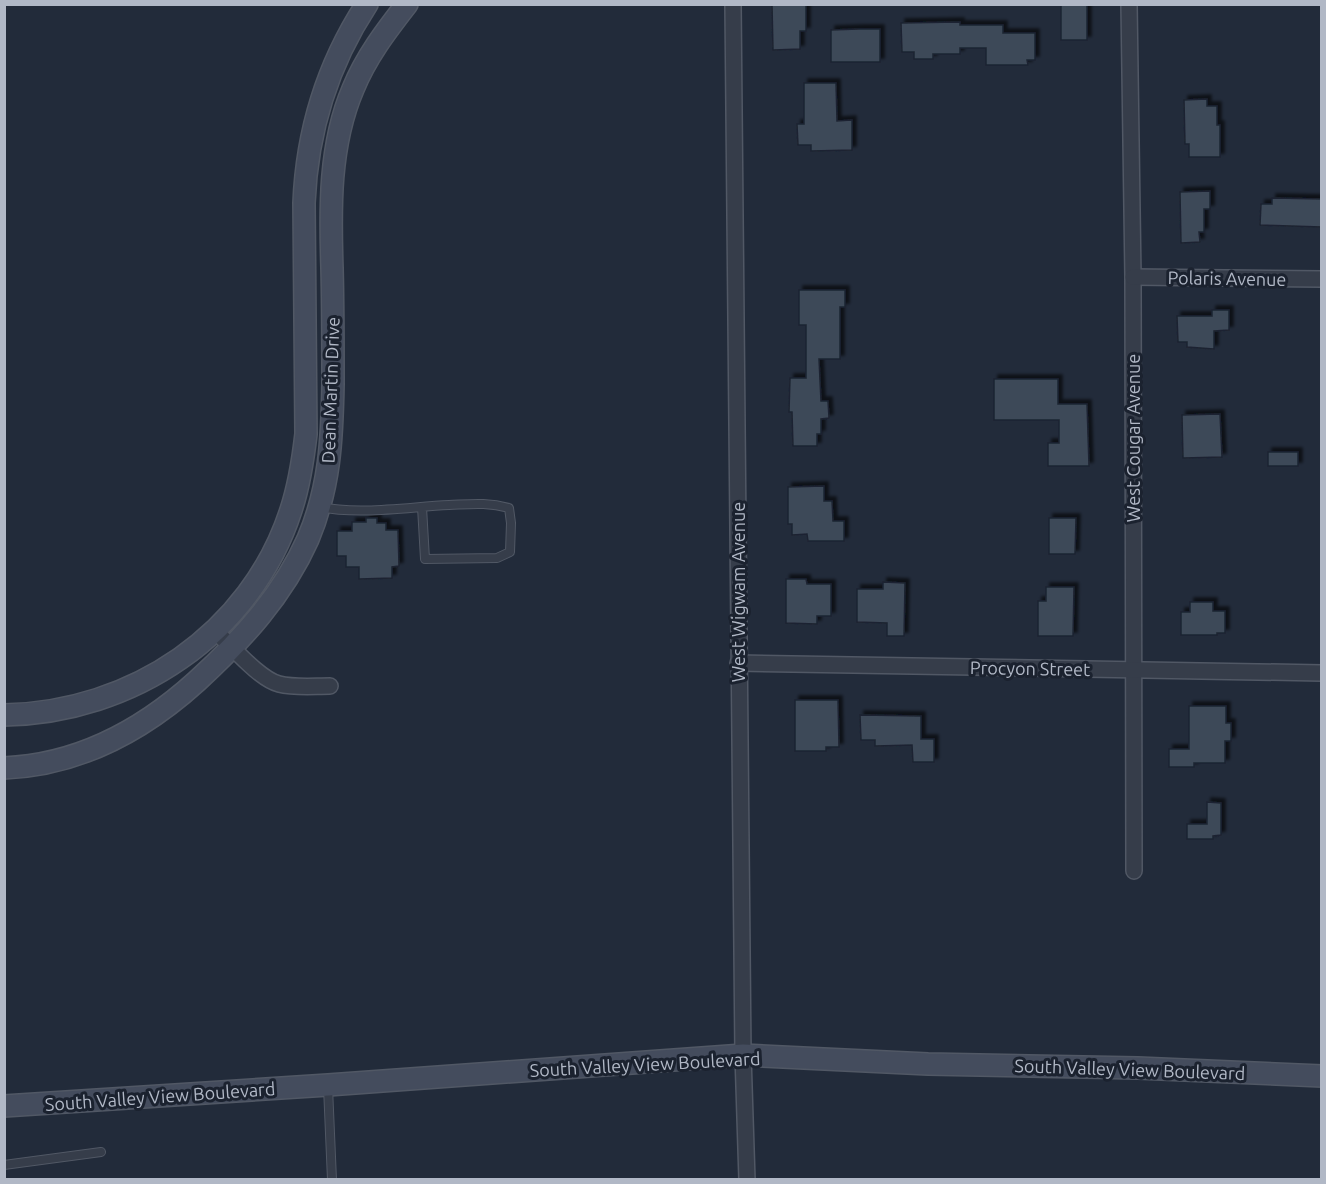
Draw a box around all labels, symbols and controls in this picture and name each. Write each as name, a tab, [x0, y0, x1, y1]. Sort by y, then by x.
street label: Polaris Avenue	[1167, 267, 1287, 289]
street label: Dean Martin Drive	[317, 316, 343, 464]
street label: West Cougar Avenue	[1123, 354, 1143, 522]
street label: West Wigwam Avenue	[728, 502, 748, 682]
street label: Procyon Street	[970, 657, 1090, 679]
street label: South Valley View Boulevard	[529, 1048, 761, 1080]
street label: South Valley View Boulevard	[1014, 1055, 1246, 1083]
street label: South Valley View Boulevard	[44, 1078, 276, 1114]

